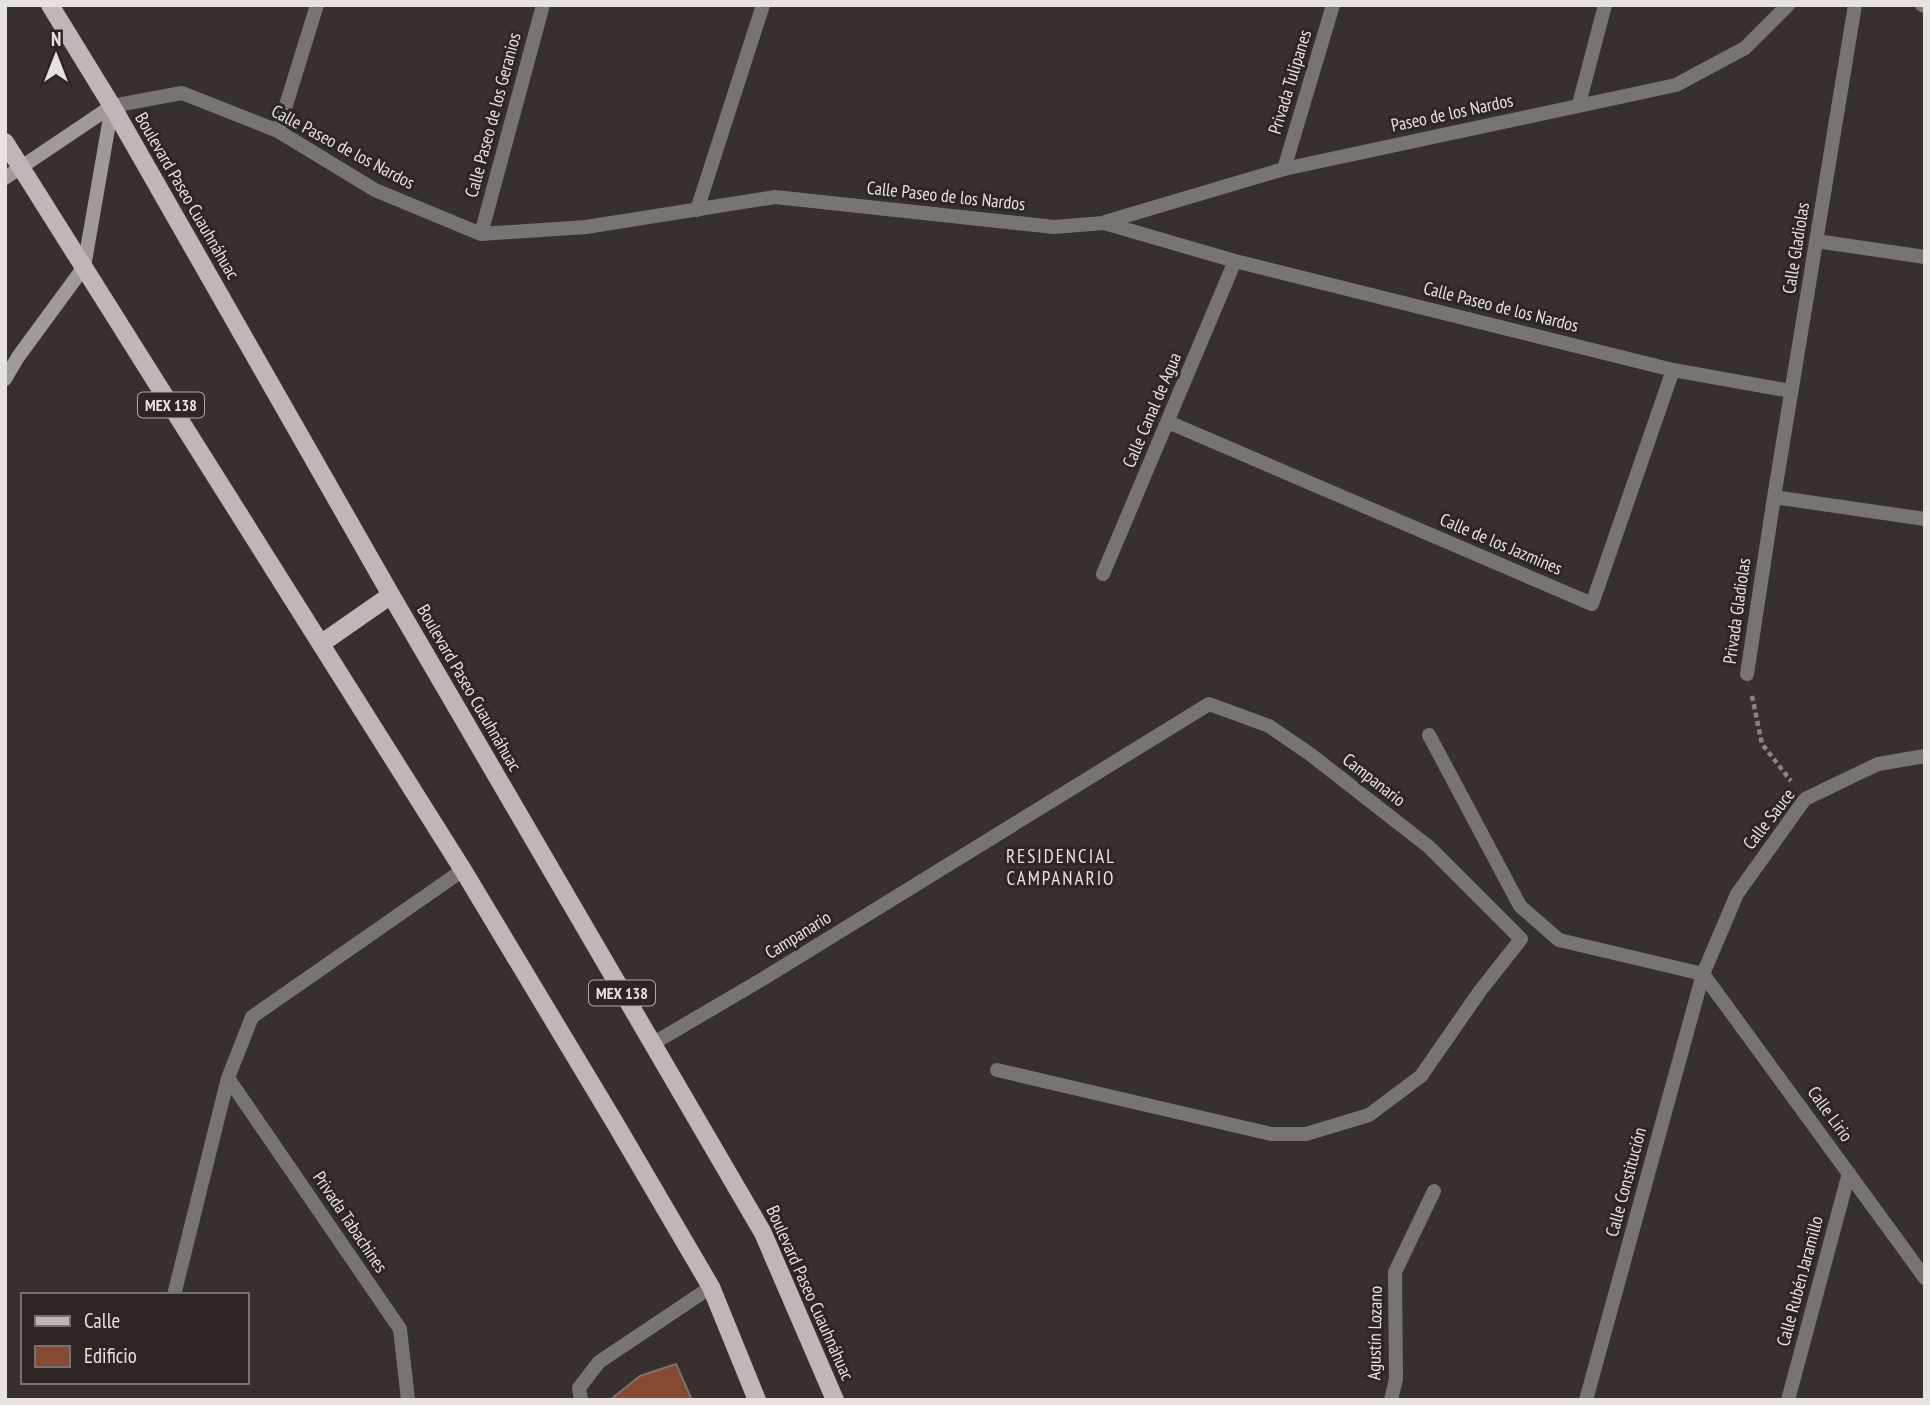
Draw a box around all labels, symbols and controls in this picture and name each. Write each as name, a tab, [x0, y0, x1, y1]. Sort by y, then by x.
north arrow	[21, 21, 91, 91]
text: N	[51, 27, 61, 51]
street label: Privada Tulipanes	[1263, 27, 1316, 137]
street label: Calle Paseo de los Geranios	[459, 30, 526, 200]
street label: Paseo de los Nardos	[1389, 88, 1515, 137]
street label: Calle Paseo de los Nardos	[268, 99, 419, 194]
street label: Boulevard Paseo Cuauhnáhuac	[130, 108, 245, 284]
street label: Calle Paseo de los Nardos	[866, 176, 1026, 215]
street label: Calle Gladiolas	[1777, 201, 1814, 295]
street label: Calle Paseo de los Nardos	[1421, 276, 1581, 337]
street label: Calle Canal de Agua	[1117, 349, 1186, 471]
road number: MEX 138	[138, 392, 204, 418]
street label: Calle de los Jazmines	[1436, 507, 1566, 580]
street label: Privada Gladiolas	[1718, 557, 1755, 665]
street label: Boulevard Paseo Cuauhnáhuac	[412, 600, 527, 776]
street label: Campanario	[1338, 748, 1411, 811]
street label: Calle Sauce	[1738, 784, 1800, 854]
district label: RESIDENCIAL CAMPANARIO	[1006, 844, 1116, 890]
street label: Campanario	[760, 905, 835, 964]
road number: MEX 138	[589, 981, 655, 1006]
street label: Calle Lirio	[1803, 1082, 1858, 1146]
street label: Calle Constitución	[1600, 1125, 1651, 1239]
street label: Privada Tabachines	[308, 1167, 393, 1277]
street label: Boulevard Paseo Cuauhnáhuac	[761, 1202, 860, 1384]
street label: Calle Rubén Jaramillo	[1771, 1213, 1828, 1348]
street label: Agustín Lozano	[1362, 1286, 1387, 1380]
legend	[21, 1293, 248, 1384]
text: Calle	[84, 1307, 120, 1334]
text: Edificio	[84, 1342, 137, 1369]

